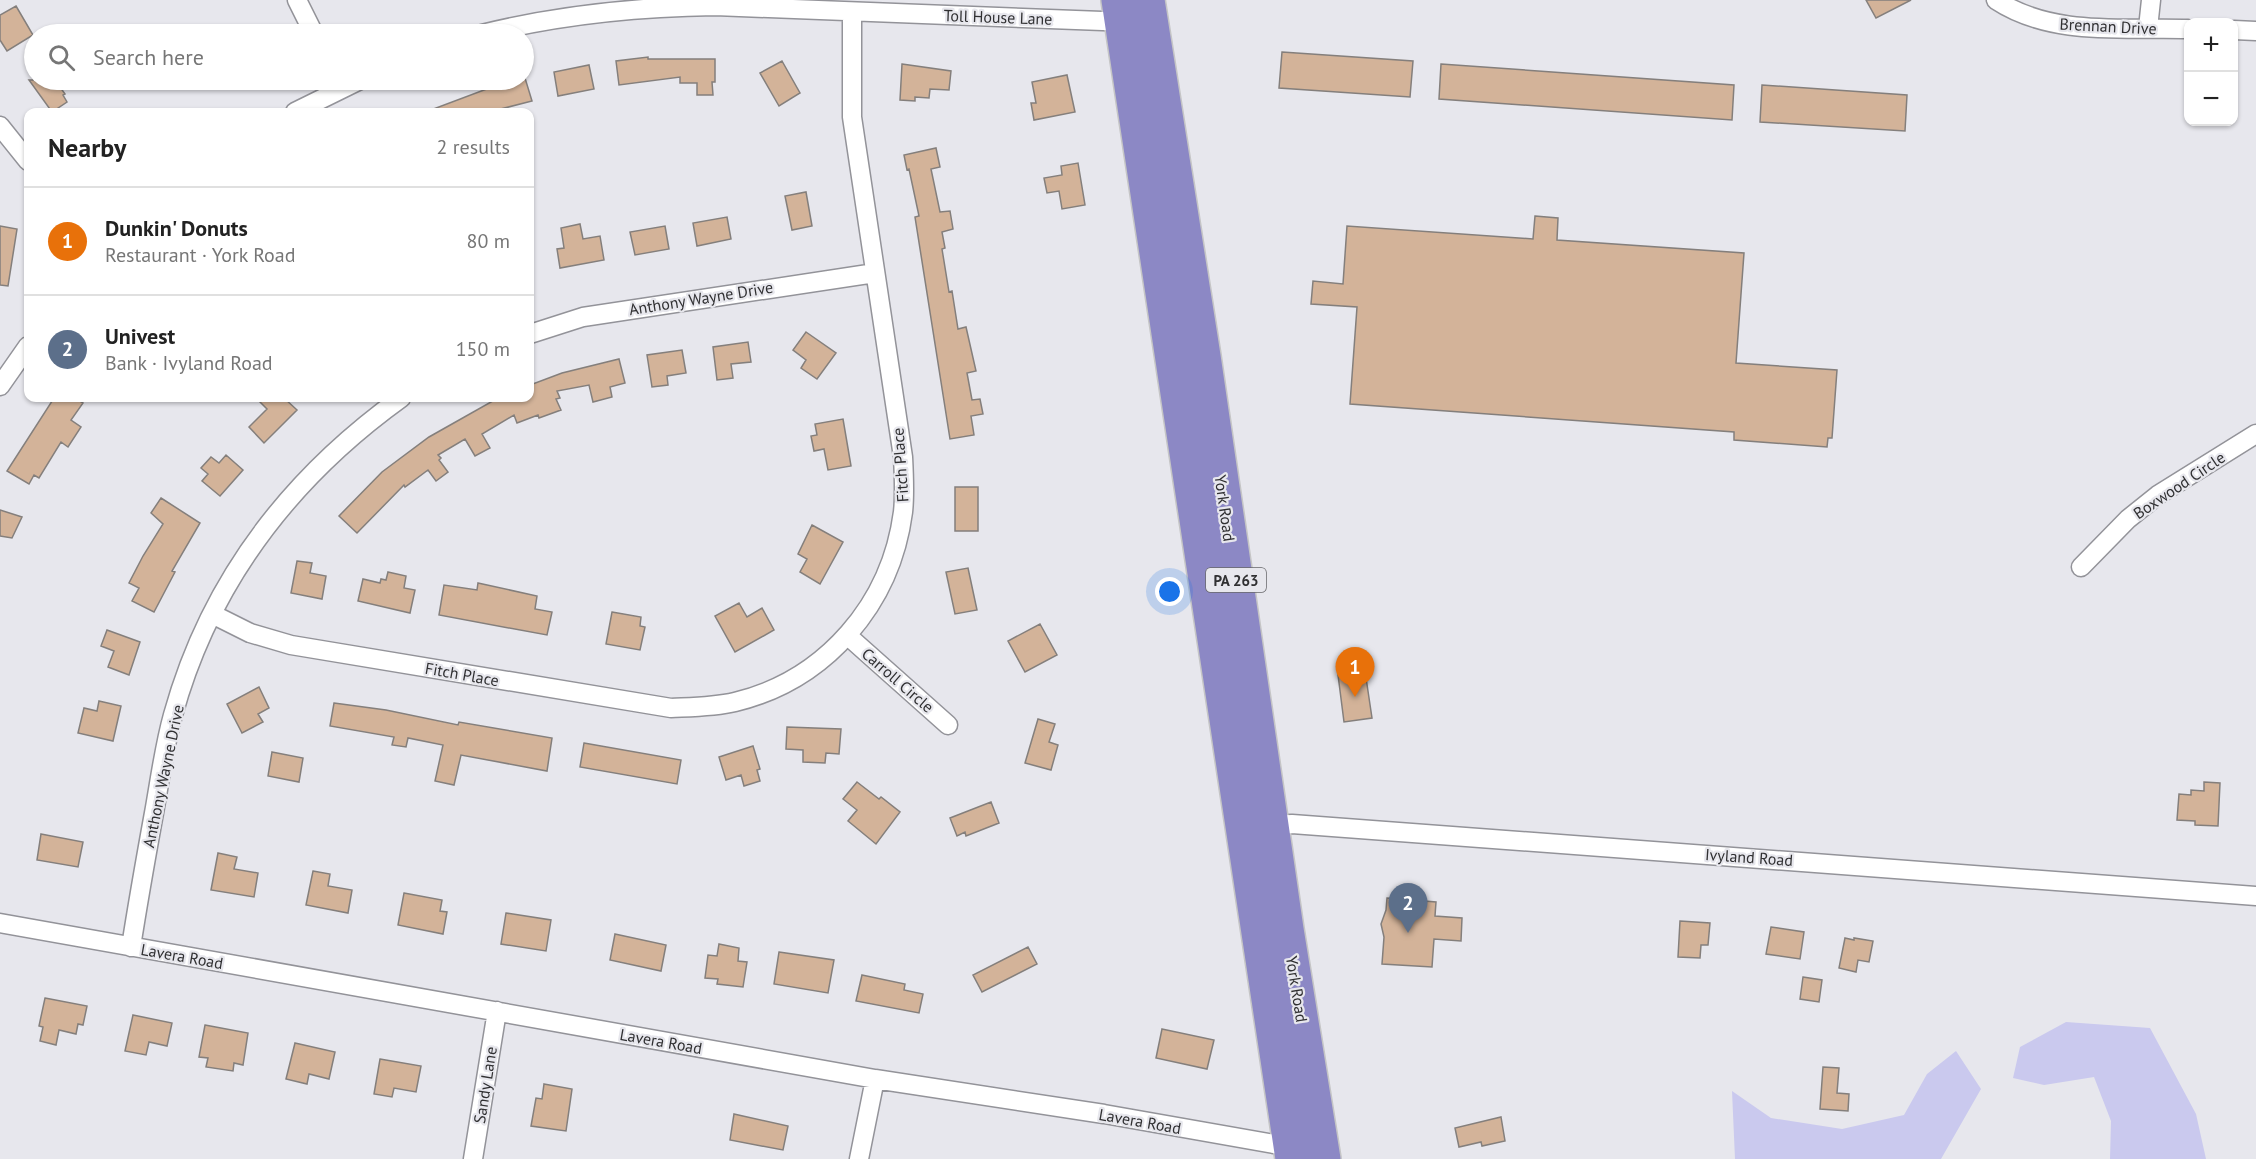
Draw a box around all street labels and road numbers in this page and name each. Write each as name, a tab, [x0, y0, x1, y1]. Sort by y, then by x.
street label: Toll House Lane	[943, 5, 1053, 29]
street label: Brennan Drive	[2059, 13, 2157, 39]
street label: Anthony Wayne Drive	[628, 277, 774, 319]
street label: Fitch Place	[887, 427, 913, 503]
street label: Boxwood Circle	[2129, 447, 2229, 523]
street label: York Road	[1210, 473, 1240, 543]
road number: PA 263	[1206, 568, 1266, 592]
street label: Carroll Circle	[858, 643, 938, 717]
street label: Fitch Place	[424, 658, 500, 690]
street label: Anthony Wayne Drive	[138, 703, 188, 849]
street label: Ivyland Road	[1704, 844, 1794, 870]
street label: Lavera Road	[139, 939, 225, 973]
street label: York Road	[1282, 954, 1312, 1024]
street label: Lavera Road	[618, 1024, 704, 1058]
street label: Sandy Lane	[469, 1045, 501, 1125]
street label: Lavera Road	[1097, 1104, 1183, 1138]

